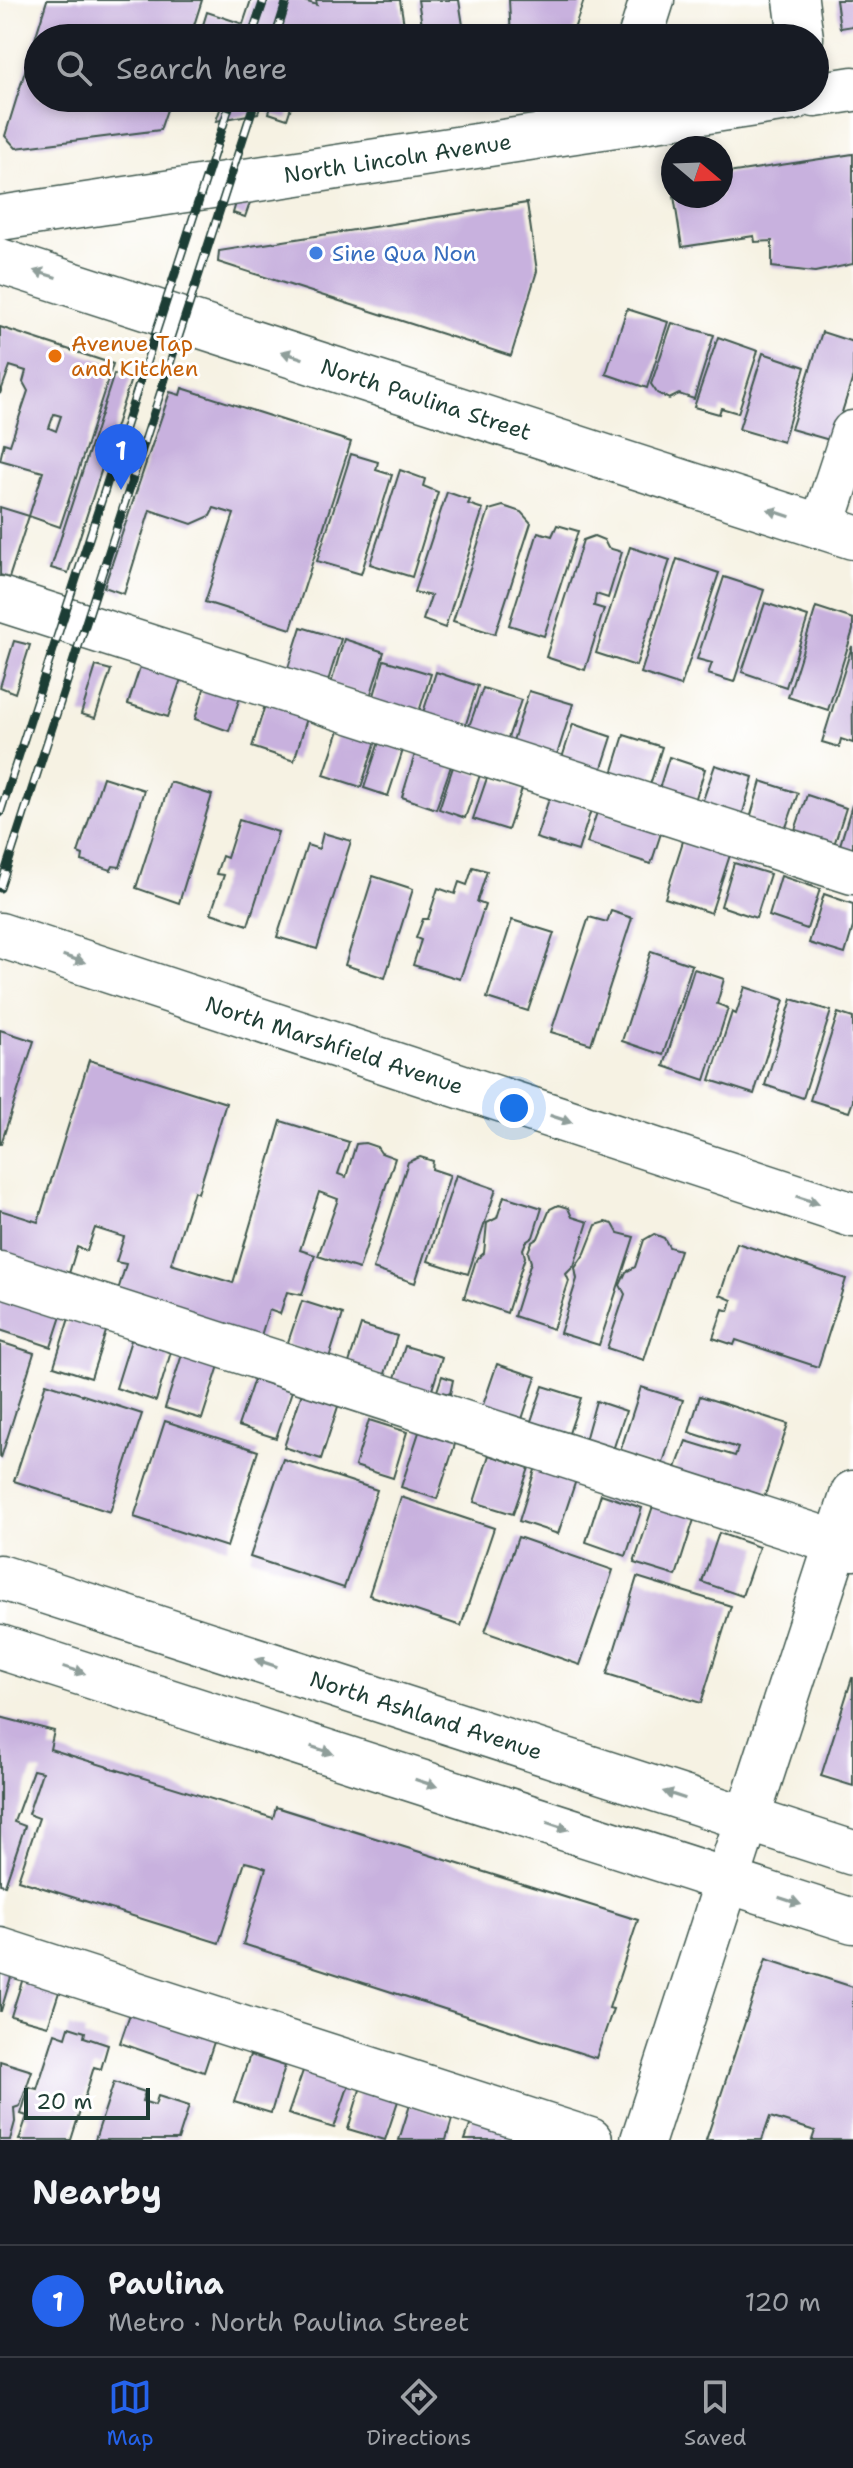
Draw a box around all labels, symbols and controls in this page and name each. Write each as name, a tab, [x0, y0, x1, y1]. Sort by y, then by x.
search box	[24, 24, 829, 112]
icon: search	[52, 46, 96, 90]
text: Search here	[116, 48, 287, 89]
street label: North Lincoln Avenue	[282, 126, 513, 189]
north arrow	[661, 136, 733, 208]
place label: Sine Qua Non	[332, 239, 476, 268]
marker: Sine Qua Non	[307, 244, 325, 262]
one-way arrow	[32, 267, 56, 280]
place label: Avenue Tap and Kitchen	[71, 329, 198, 383]
marker: Avenue Tap and Kitchen	[46, 347, 64, 365]
one-way arrow	[279, 348, 303, 360]
street label: North Paulina Street	[317, 351, 535, 447]
pin: 1	[95, 424, 147, 490]
one-way arrow	[766, 506, 790, 518]
one-way arrow	[62, 953, 86, 965]
street label: North Marshfield Avenue	[202, 989, 467, 1101]
your location	[494, 1088, 534, 1128]
one-way arrow	[549, 1113, 573, 1125]
one-way arrow	[796, 1194, 820, 1206]
one-way arrow	[254, 1656, 278, 1669]
street label: North Ashland Avenue	[306, 1664, 546, 1766]
one-way arrow	[63, 1665, 87, 1677]
one-way arrow	[310, 1744, 334, 1757]
one-way arrow	[414, 1777, 438, 1790]
one-way arrow	[661, 1788, 685, 1800]
one-way arrow	[546, 1820, 570, 1832]
one-way arrow	[778, 1895, 802, 1908]
scale bar	[24, 2084, 150, 2120]
text: 20 m	[36, 2087, 93, 2116]
text: Nearby	[32, 2169, 162, 2215]
text: Paulina	[108, 2263, 224, 2304]
text: 1	[52, 2284, 64, 2319]
text: 120 m	[745, 2284, 821, 2319]
text: Metro · North Paulina Street	[108, 2304, 469, 2339]
tab: Map	[106, 2375, 154, 2452]
tab: Directions	[366, 2375, 471, 2452]
tab: Saved	[684, 2375, 747, 2452]

